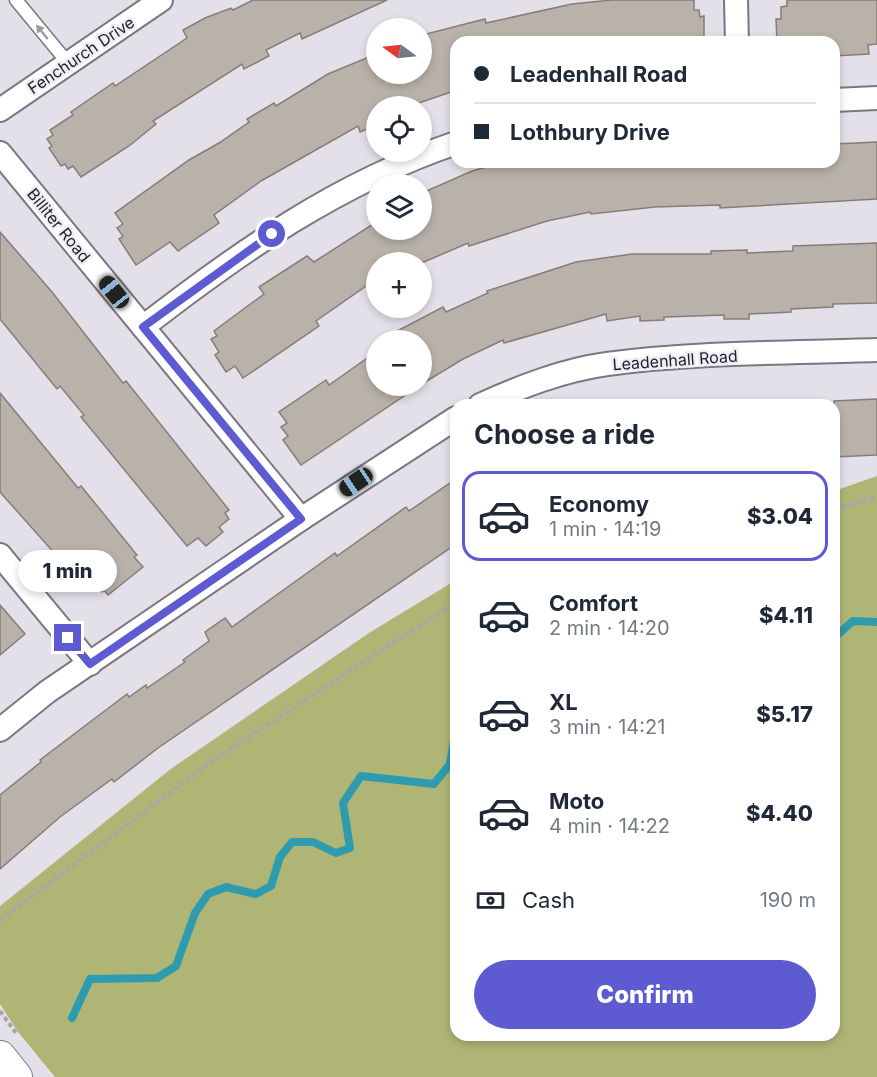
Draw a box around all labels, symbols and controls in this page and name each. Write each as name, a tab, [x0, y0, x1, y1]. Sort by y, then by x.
street label: Fenchurch Drive	[24, 12, 138, 98]
north arrow	[366, 18, 432, 84]
map controls	[366, 18, 432, 396]
one-way arrow	[35, 24, 48, 40]
text: Leadenhall Road	[510, 61, 687, 87]
button: locate	[366, 96, 432, 162]
text: Lothbury Drive	[510, 119, 670, 145]
button: layers	[366, 174, 432, 240]
street label: Billiter Road	[23, 184, 95, 266]
route start	[258, 220, 285, 247]
button: +	[366, 252, 432, 318]
car	[96, 272, 132, 312]
button: −	[366, 330, 432, 396]
street label: Leadenhall Road	[612, 346, 738, 374]
text: Choose a ride	[474, 418, 655, 451]
car	[336, 464, 376, 500]
icon: car	[477, 489, 531, 543]
text: Economy	[549, 491, 649, 517]
text: $3.04	[747, 503, 813, 529]
text: 1 min · 14:19	[549, 517, 661, 541]
callout: 1 min	[19, 551, 118, 593]
text: 1 min	[42, 559, 93, 583]
icon: car	[477, 588, 531, 642]
text: Comfort	[549, 590, 638, 616]
text: $4.11	[759, 602, 813, 628]
text: 2 min · 14:20	[549, 616, 670, 640]
route end	[54, 624, 81, 651]
icon: car	[477, 687, 531, 741]
text: XL	[549, 689, 578, 715]
text: $5.17	[756, 701, 813, 727]
text: 3 min · 14:21	[549, 715, 665, 739]
icon: car	[477, 786, 531, 840]
text: Moto	[549, 788, 604, 814]
text: $4.40	[746, 800, 813, 826]
text: 4 min · 14:22	[549, 814, 670, 838]
icon: cash	[474, 884, 507, 917]
text: Cash	[522, 887, 575, 913]
text: 190 m	[760, 888, 816, 912]
button: Confirm	[474, 960, 816, 1029]

